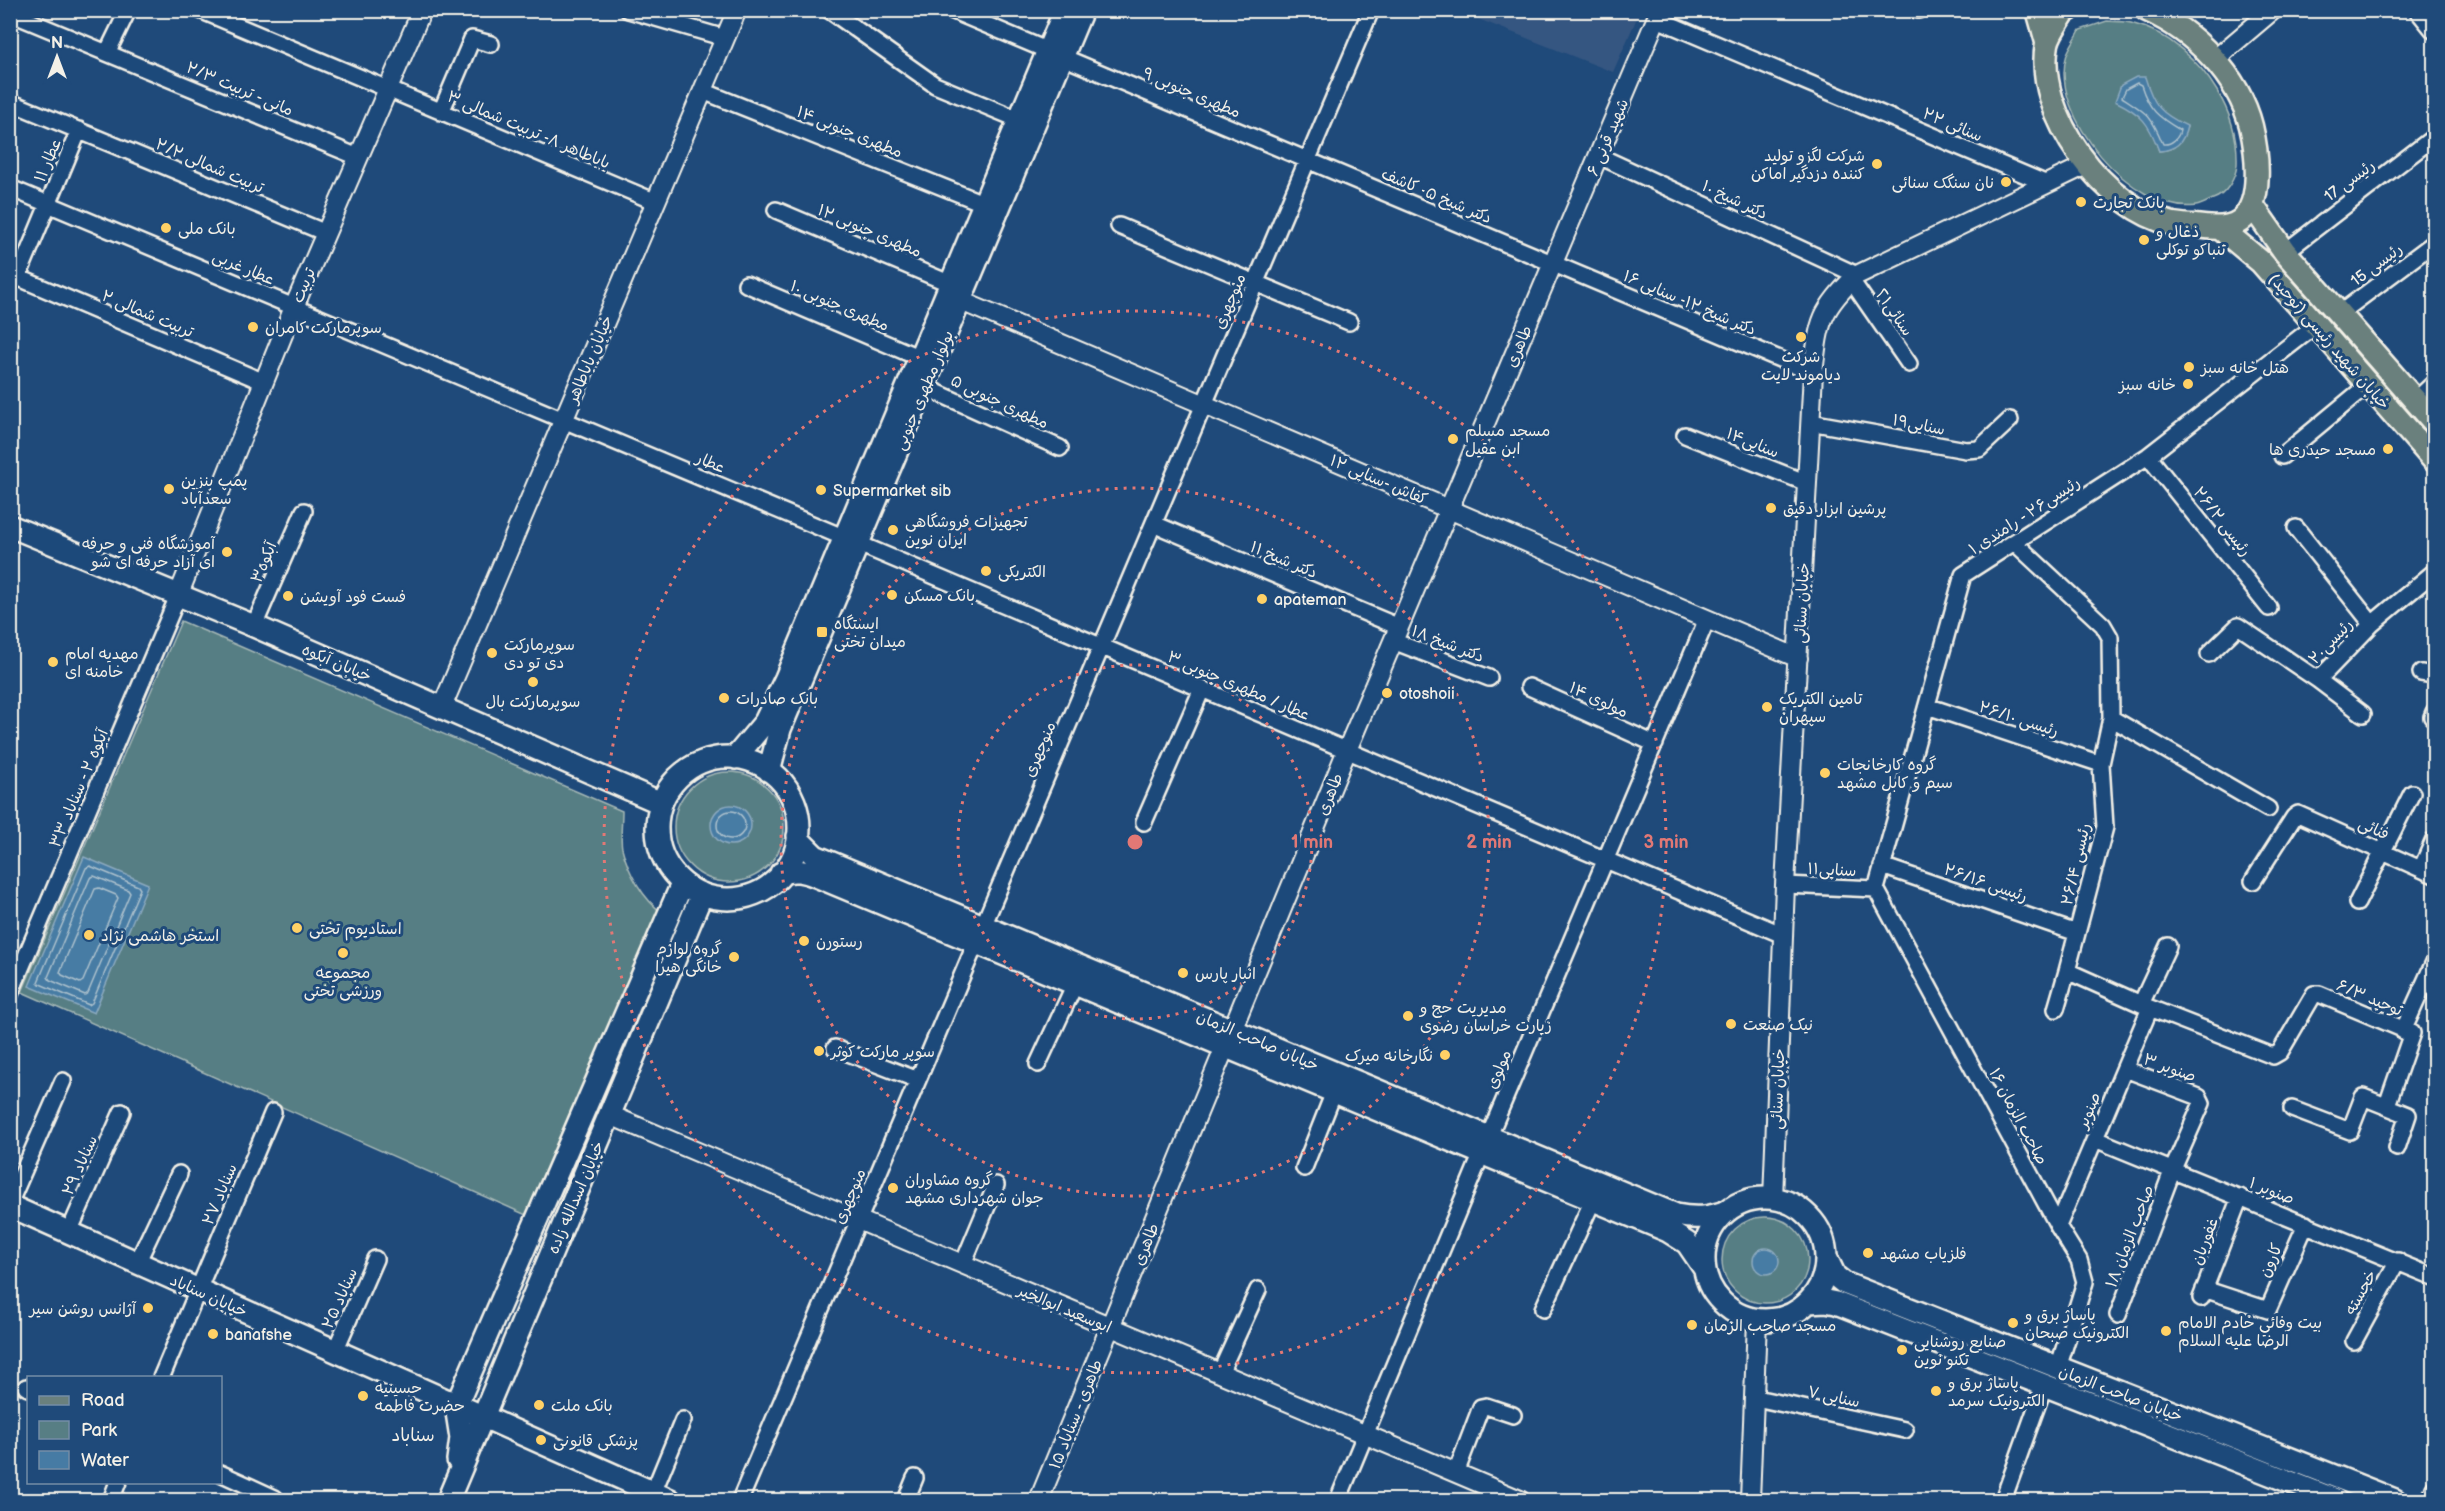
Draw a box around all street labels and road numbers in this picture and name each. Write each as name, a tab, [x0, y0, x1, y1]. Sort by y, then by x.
street label: مانی - تربیت ۲/۳	[183, 58, 296, 121]
street label: مطهری جنوبی ۹	[1139, 64, 1243, 123]
street label: باباطاهر ۸- تربیت شمالی ۳	[444, 87, 613, 173]
street label: شهید قرنی ۶	[1584, 96, 1633, 179]
street label: مطهری جنوبی ۱۴	[794, 103, 905, 162]
street label: سنائی ۲۲	[1920, 104, 1985, 146]
street label: تربیت شمالی ۲/۲	[152, 135, 267, 198]
street label: عطار ۱۱	[31, 136, 66, 185]
street label: رئیسی 17	[2321, 156, 2379, 206]
street label: دکتر شیخ ۵- کاشف	[1378, 165, 1494, 228]
street label: دکتر شیخ ۱۰	[1699, 177, 1770, 224]
street label: مطهری جنوبی ۱۲	[814, 201, 924, 262]
street label: رئیسی 15	[2347, 240, 2406, 291]
street label: عطار غربی	[210, 247, 277, 290]
street label: تربیت	[289, 265, 320, 306]
street label: دکتر شیخ ۱۲- سنایی ۱۶	[1620, 267, 1759, 340]
street label: خیابان شهید رئیسی (توحید)	[2265, 270, 2393, 414]
street label: منوچهری	[1210, 271, 1251, 332]
street label: مطهری جنوبی ۱۰	[787, 277, 892, 336]
street label: تربیت شمالی ۲	[99, 286, 197, 342]
street label: سنائی٢١	[1871, 286, 1917, 340]
street label: خیابان باباطاهر	[563, 313, 617, 408]
street label: طاهری	[1502, 323, 1537, 370]
street label: بولوار مطهری جنوبی	[891, 328, 958, 453]
street label: مطهری جنوبی ۵	[947, 371, 1051, 433]
street label: سنایی۱۹	[1891, 411, 1947, 440]
street label: سنایی۱۴	[1723, 424, 1782, 463]
street label: عطار	[691, 448, 728, 478]
street label: کفاش -سنایی ۱۲	[1327, 451, 1430, 509]
street label: رئیسی۲۶ - رامندی ۱	[1966, 473, 2084, 559]
street label: رئیسی ۲۶/۲	[2189, 483, 2255, 560]
street label: آبکوه۳	[247, 538, 282, 586]
street label: دکتر شیخ ۱۱	[1247, 538, 1320, 583]
street label: خیابان سنائی	[1791, 562, 1814, 644]
street label: رئیسی۲۰	[2305, 615, 2357, 669]
street label: دکتر شیخ ۱۸	[1408, 622, 1486, 667]
street label: خیابان آبکوه	[299, 640, 374, 687]
street label: عطار / مطهری جنوبی ۳	[1164, 648, 1313, 725]
street label: مولوی ۱۴	[1566, 679, 1631, 722]
street label: رئیسی ۲۶/۱۰	[1976, 698, 2061, 741]
street label: منوچهری	[1020, 719, 1061, 780]
street label: آبکوه ۲ - سناباد ۳۳	[46, 725, 113, 851]
street label: طاهری	[1313, 771, 1347, 818]
street label: فنائی	[2355, 814, 2392, 844]
street label: رئیسی ۲۶/۴	[2058, 821, 2095, 907]
street label: سنایی۱۱	[1807, 860, 1857, 881]
street label: رئیسی ۲۶/۱۶	[1941, 860, 2030, 907]
street label: توحید ۶/۳	[2334, 976, 2406, 1021]
street label: خیابان صاحب الزمان	[1194, 1007, 1321, 1076]
street label: مولوی	[1483, 1047, 1516, 1092]
street label: خیابان سنائی	[1768, 1048, 1789, 1130]
street label: صنوبر ۳	[2141, 1050, 2198, 1087]
street label: صاحب الزمان ۱۶	[1984, 1065, 2051, 1168]
street label: صنوبر	[2073, 1090, 2105, 1133]
street label: سناباد ۲۹	[59, 1133, 102, 1199]
street label: خیابان اسدالله زاده	[544, 1138, 609, 1257]
street label: سناباد ۲۷	[199, 1161, 242, 1228]
street label: منوچهری	[830, 1166, 871, 1227]
street label: صنوبر ۱	[2246, 1174, 2297, 1209]
street label: صاحب الزمان ۱۸	[2102, 1183, 2159, 1290]
street label: غفوریان	[2188, 1215, 2223, 1268]
street label: طاهری	[1129, 1221, 1163, 1268]
street label: کارون	[2256, 1241, 2287, 1280]
street label: سناباد ۲۵	[319, 1265, 362, 1332]
street label: خجسته	[2341, 1267, 2381, 1318]
street label: خیابان سناباد	[167, 1271, 250, 1322]
street label: ابوسعید ابوالخیر	[1013, 1280, 1114, 1338]
street label: طاهری - سناباد ۱۵	[1046, 1357, 1107, 1472]
street label: خیابان صاحب الزمان	[2056, 1362, 2185, 1427]
street label: سنایی ۷	[1806, 1383, 1862, 1412]

